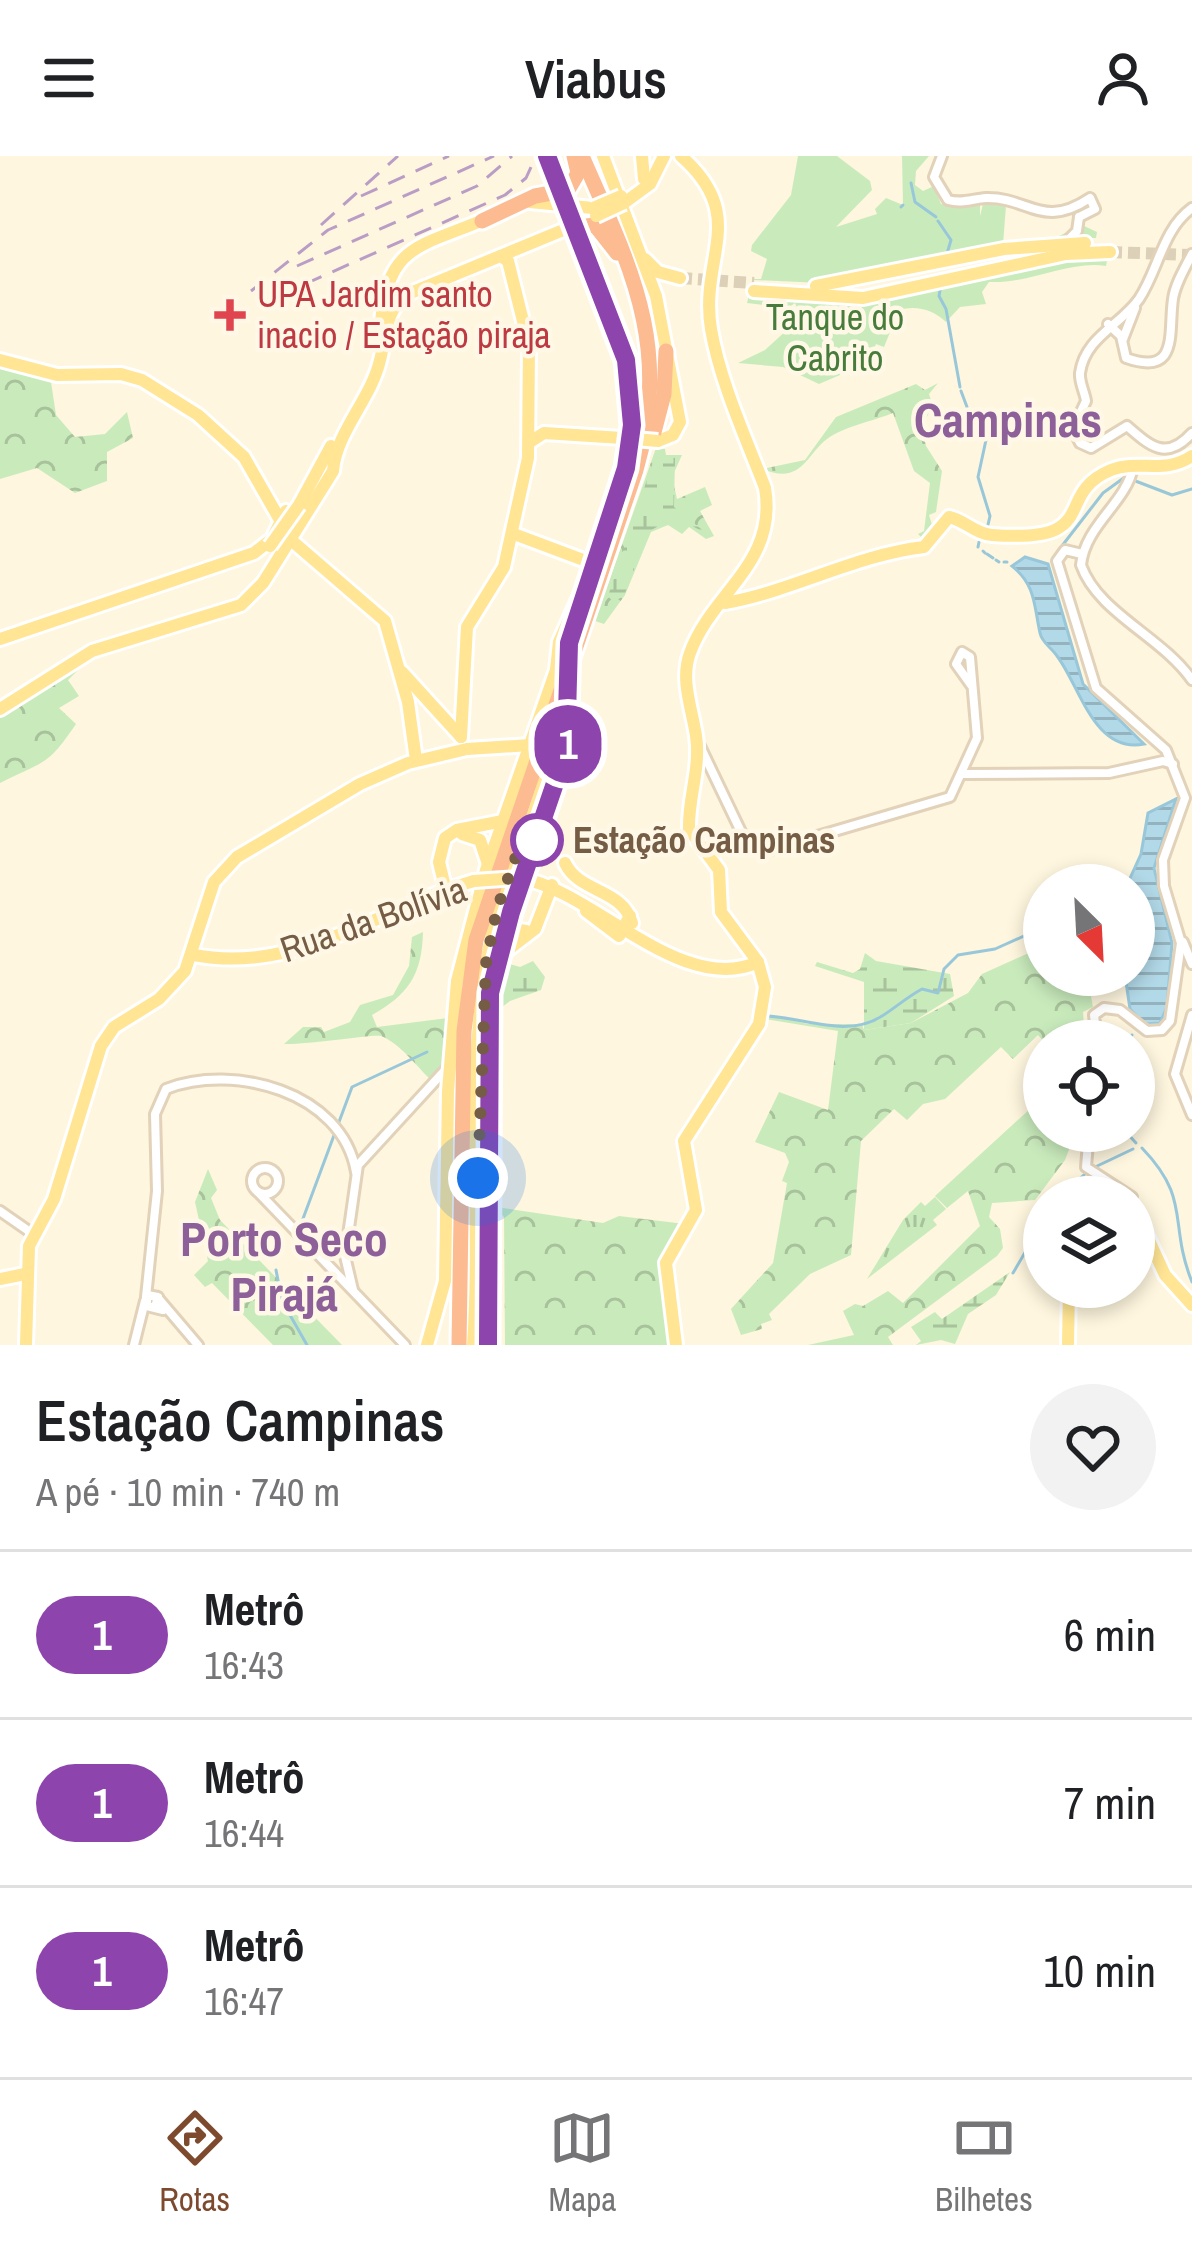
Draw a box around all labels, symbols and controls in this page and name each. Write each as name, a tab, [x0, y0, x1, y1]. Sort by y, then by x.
text: Viabus	[525, 42, 667, 115]
icon: menu	[36, 45, 102, 111]
icon: person	[1090, 45, 1156, 111]
place label: UPA Jardim santo inacio / Estação piraja	[257, 270, 551, 359]
park label: Tanque do Cabrito	[766, 293, 904, 382]
marker: UPA Jardim santo inacio / Estação piraja	[214, 299, 246, 331]
district label: Campinas	[914, 387, 1102, 452]
line badge: 1	[529, 705, 607, 783]
text: 1	[558, 716, 578, 772]
marker: Estação Campinas	[512, 815, 562, 865]
place label: Estação Campinas	[573, 816, 836, 864]
north arrow	[1023, 864, 1155, 996]
map controls	[1023, 864, 1155, 1308]
street label: Rua da Bolívia	[274, 865, 472, 973]
button: locate	[1023, 1020, 1155, 1152]
your location	[448, 1148, 508, 1208]
button: layers	[1023, 1176, 1155, 1308]
district label: Porto Seco Pirajá	[180, 1206, 388, 1326]
text: Estação Campinas	[36, 1382, 445, 1459]
button: heart	[1030, 1384, 1156, 1510]
text: A pé · 10 min · 740 m	[36, 1466, 340, 1518]
text: Metrô	[204, 1578, 304, 1639]
text: 6 min	[1064, 1604, 1156, 1665]
text: 1	[92, 1607, 112, 1663]
text: 16:43	[204, 1639, 284, 1691]
text: Metrô	[204, 1746, 304, 1807]
text: 7 min	[1064, 1772, 1156, 1833]
text: 1	[92, 1775, 112, 1831]
text: 16:44	[204, 1807, 284, 1859]
text: Metrô	[204, 1914, 304, 1975]
text: 10 min	[1043, 1940, 1156, 2001]
text: 1	[92, 1943, 112, 1999]
text: 16:47	[204, 1975, 284, 2027]
tab: Rotas	[159, 2105, 230, 2221]
tab: Mapa	[549, 2105, 616, 2221]
tab: Bilhetes	[935, 2105, 1033, 2221]

